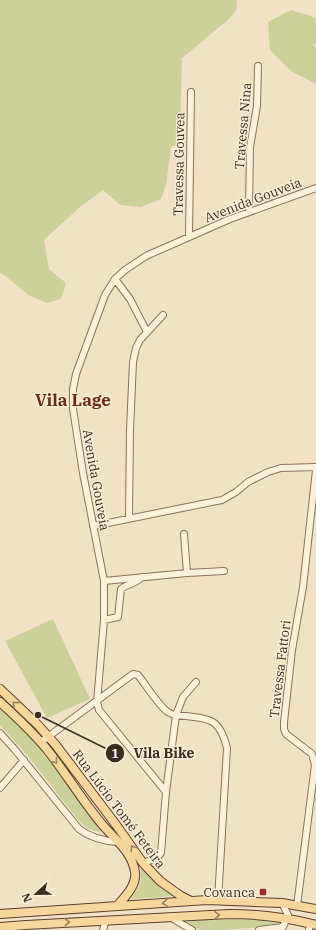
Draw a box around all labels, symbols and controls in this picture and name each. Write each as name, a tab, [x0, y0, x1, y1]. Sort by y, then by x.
street label: Travessa Nina	[231, 82, 255, 170]
street label: Travessa Gouvea	[170, 112, 188, 216]
street label: Avenida Gouveia	[202, 174, 304, 226]
district label: Vila Lage	[35, 389, 111, 411]
street label: Avenida Gouveia	[79, 428, 113, 532]
street label: Travessa Fattori	[266, 619, 294, 719]
one-way arrow	[13, 702, 20, 709]
callout: Vila Bike	[105, 740, 202, 766]
text: Vila Bike	[134, 744, 195, 762]
street label: Rua Lúcio Tomé Feteira	[69, 746, 169, 872]
text: 1	[111, 746, 119, 761]
one-way arrow	[51, 756, 58, 763]
one-way arrow	[131, 845, 138, 852]
north arrow	[16, 874, 56, 914]
place label: Covanca	[204, 884, 255, 901]
marker: Covanca	[258, 887, 268, 897]
text: N	[18, 891, 35, 904]
one-way arrow	[162, 899, 168, 907]
one-way arrow	[214, 910, 221, 919]
one-way arrow	[64, 918, 70, 927]

